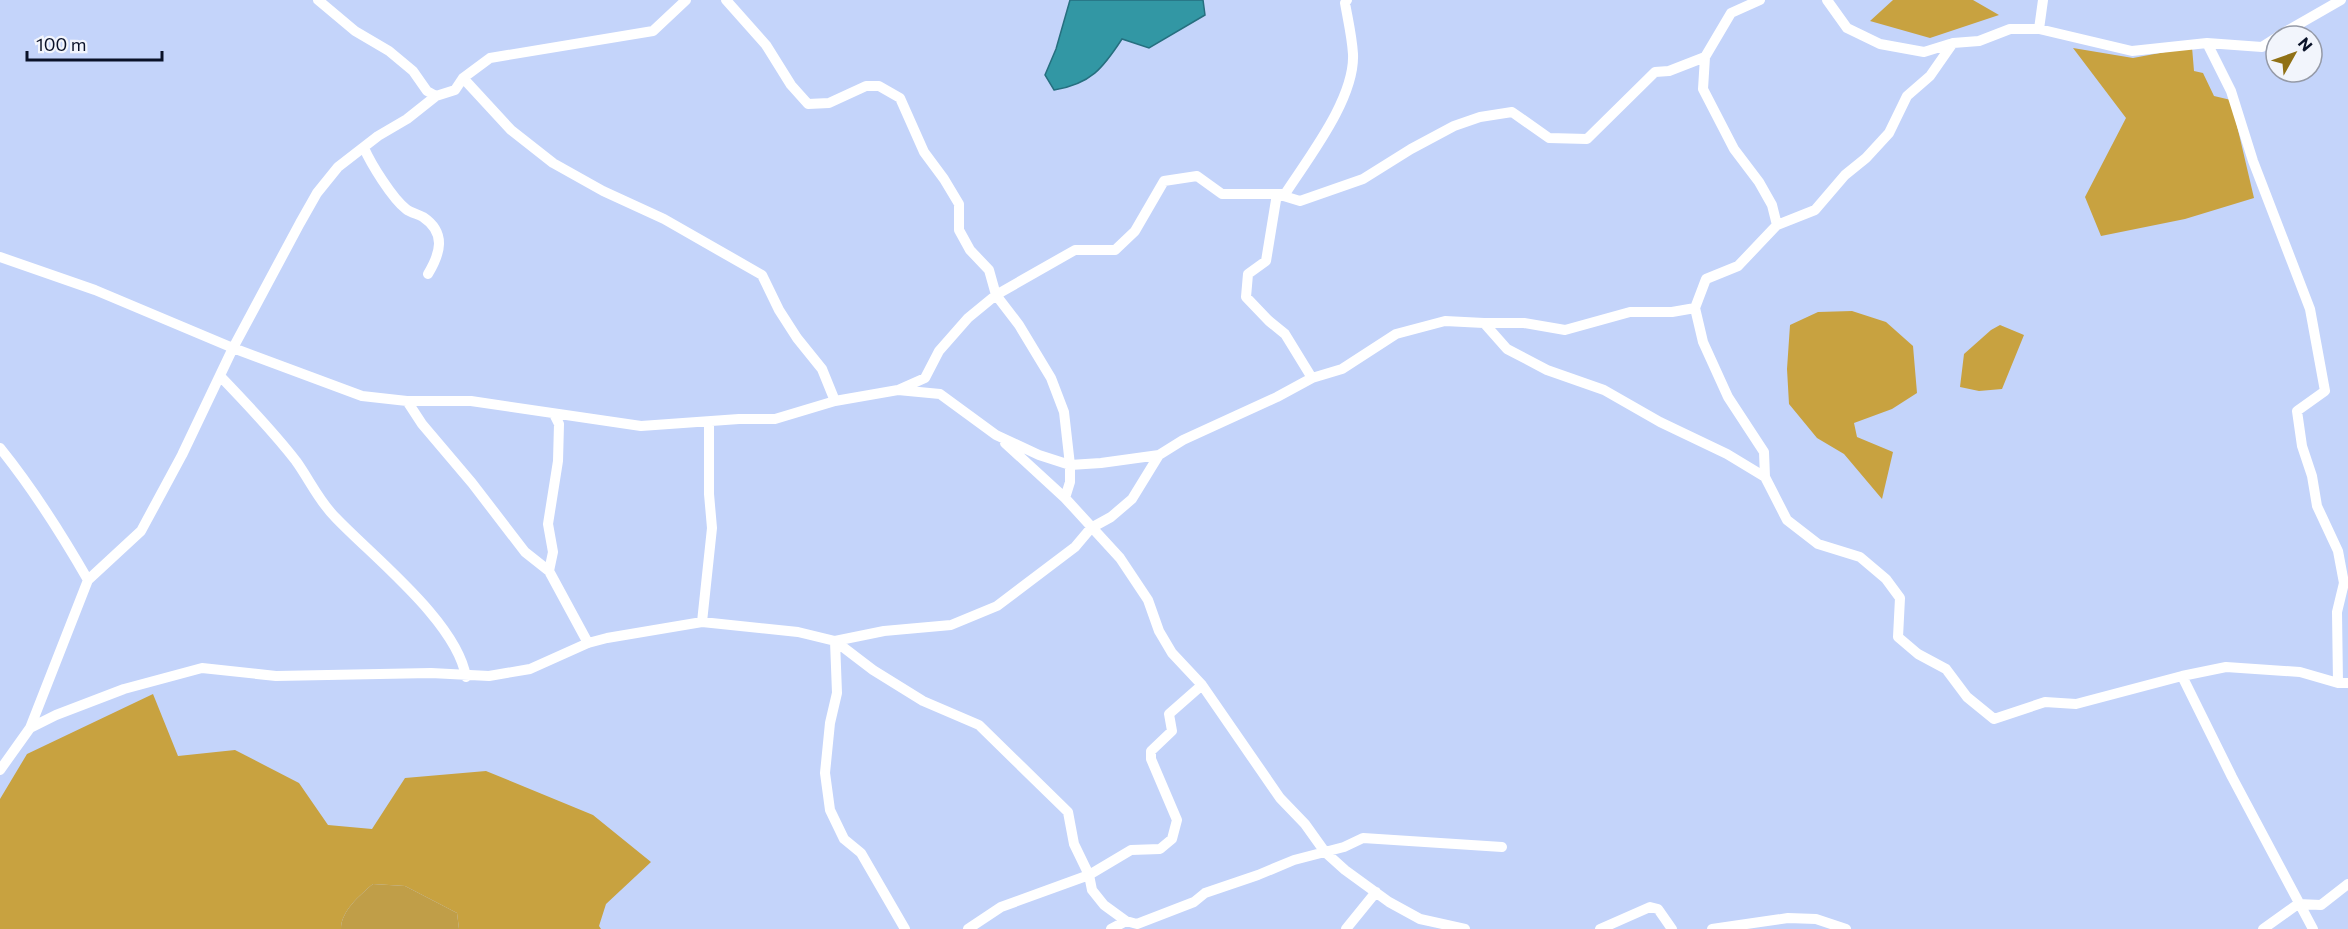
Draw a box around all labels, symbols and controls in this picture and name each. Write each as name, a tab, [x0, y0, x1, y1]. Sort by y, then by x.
scale bar	[27, 24, 162, 62]
north arrow	[2264, 24, 2324, 84]
text: 100 m	[36, 33, 86, 55]
text: N	[2295, 33, 2317, 55]

